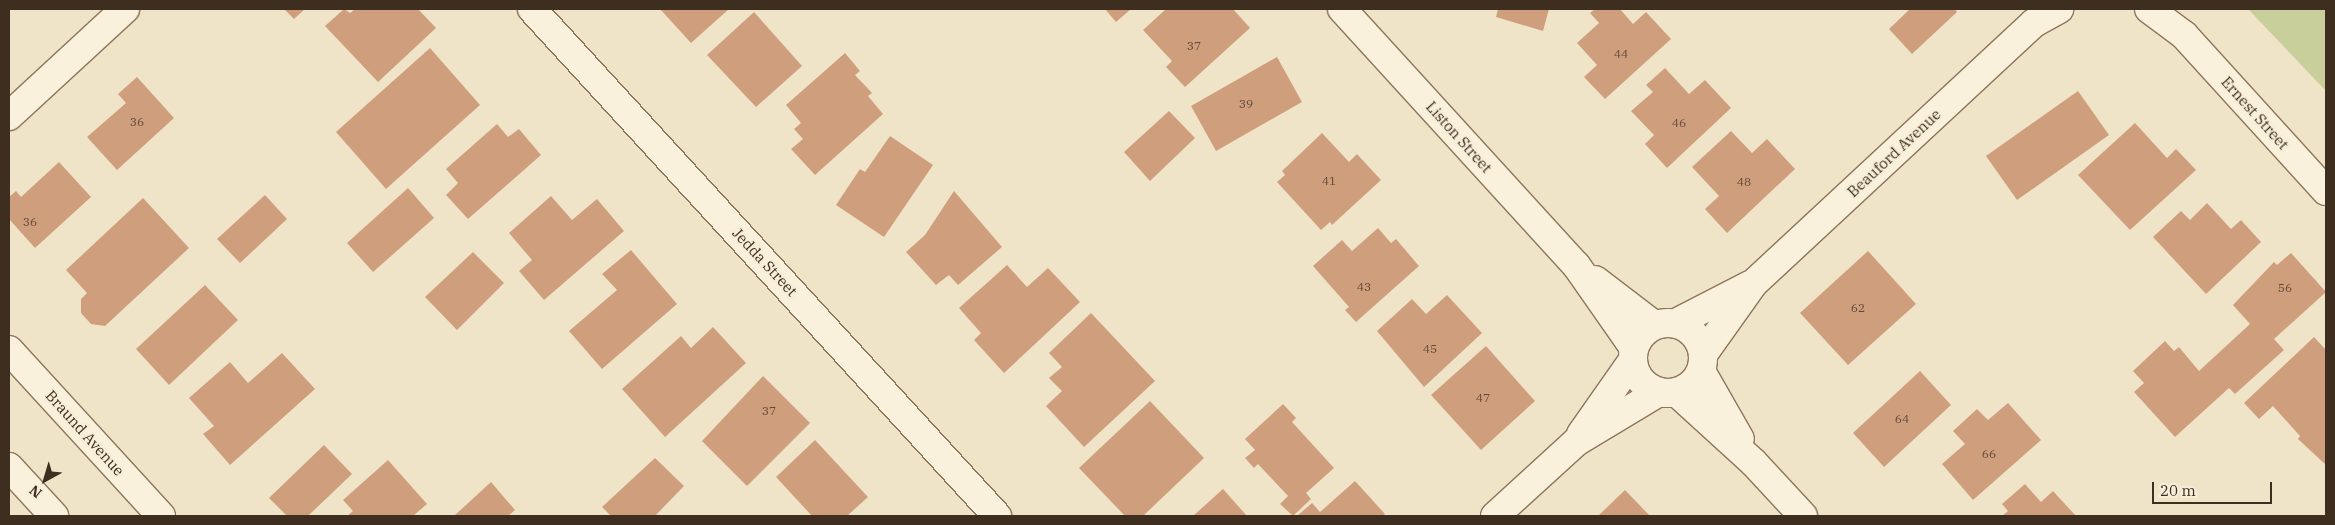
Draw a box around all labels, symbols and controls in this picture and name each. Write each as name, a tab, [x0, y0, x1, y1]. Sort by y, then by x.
house number: 37	[1187, 39, 1201, 53]
house number: 44	[1614, 47, 1628, 61]
street label: Ernest Street	[2218, 73, 2292, 153]
house number: 39	[1239, 97, 1253, 111]
street label: Liston Street	[1422, 98, 1496, 176]
street label: Beauford Avenue	[1844, 105, 1944, 201]
house number: 36	[130, 115, 144, 129]
house number: 46	[1672, 116, 1686, 130]
house number: 41	[1322, 174, 1336, 188]
house number: 48	[1737, 175, 1751, 189]
house number: 36	[23, 215, 37, 229]
street label: Jedda Street	[729, 224, 801, 300]
house number: 43	[1357, 280, 1371, 294]
house number: 56	[2278, 281, 2292, 295]
house number: 62	[1851, 301, 1865, 315]
house number: 45	[1423, 342, 1437, 356]
street label: Braund Avenue	[42, 386, 128, 480]
house number: 47	[1476, 391, 1490, 405]
house number: 37	[762, 404, 776, 418]
house number: 64	[1895, 412, 1909, 426]
house number: 66	[1982, 447, 1996, 461]
north arrow	[20, 455, 70, 505]
scale bar	[2155, 472, 2275, 504]
text: N	[26, 481, 46, 502]
text: 20 m	[2160, 481, 2196, 500]

